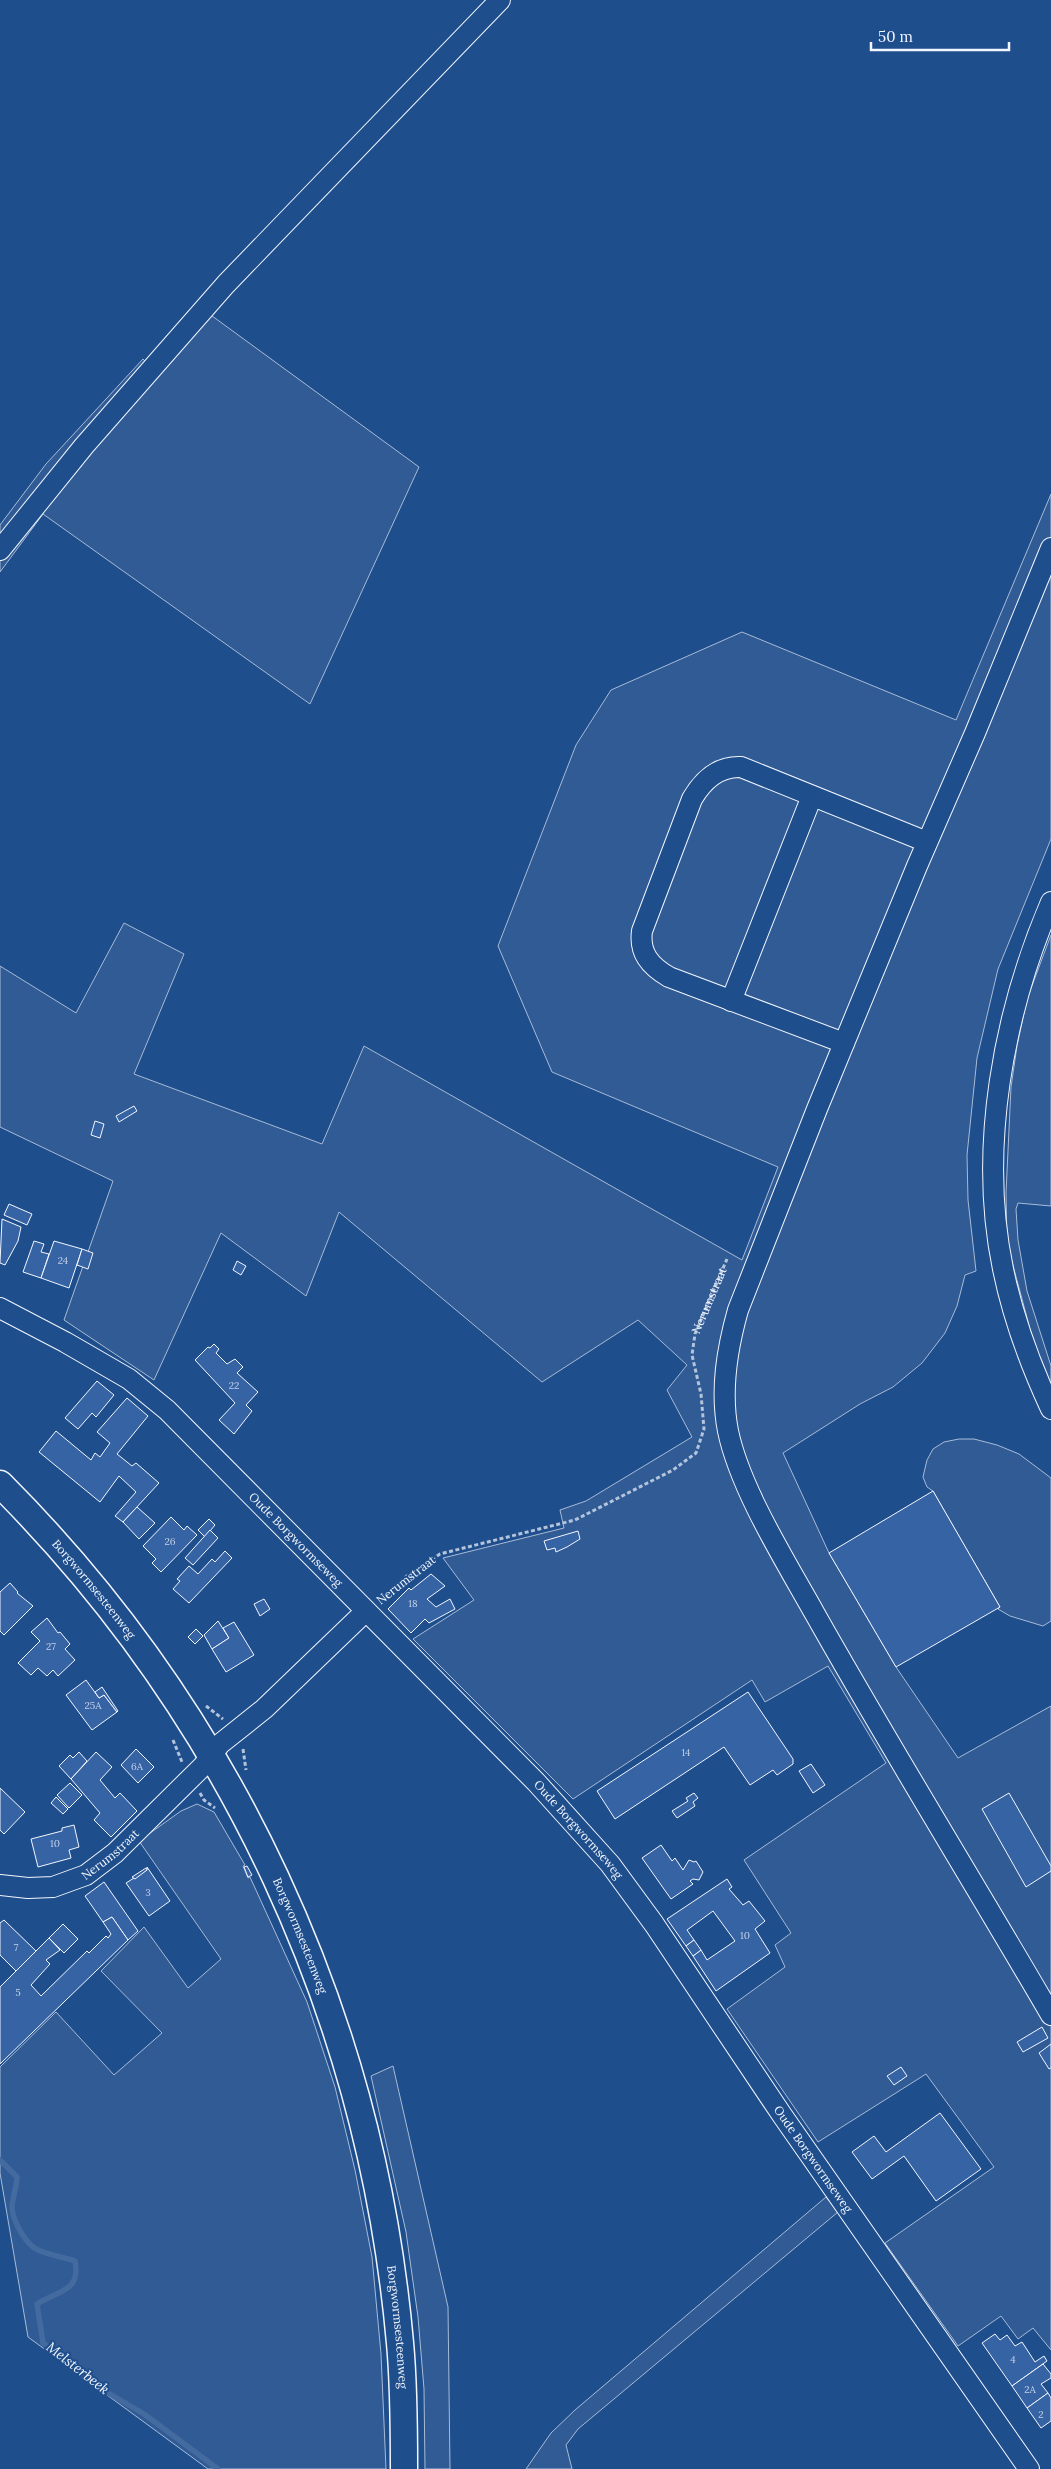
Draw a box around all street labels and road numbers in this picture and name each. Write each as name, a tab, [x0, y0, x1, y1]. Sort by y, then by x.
street label: Nerumstraat	[688, 1264, 730, 1336]
street label: Oude Borgwormseweg	[246, 1489, 346, 1590]
street label: Borgwormsesteenweg	[49, 1536, 139, 1642]
street label: Nerumstraat	[373, 1552, 439, 1607]
street label: Oude Borgwormseweg	[531, 1777, 627, 1882]
street label: Nerumstraat	[78, 1825, 142, 1883]
street label: Borgwormsesteenweg	[270, 1875, 331, 1996]
street label: Oude Borgwormseweg	[771, 2103, 856, 2216]
street label: Borgwormsesteenweg	[384, 2264, 411, 2389]

